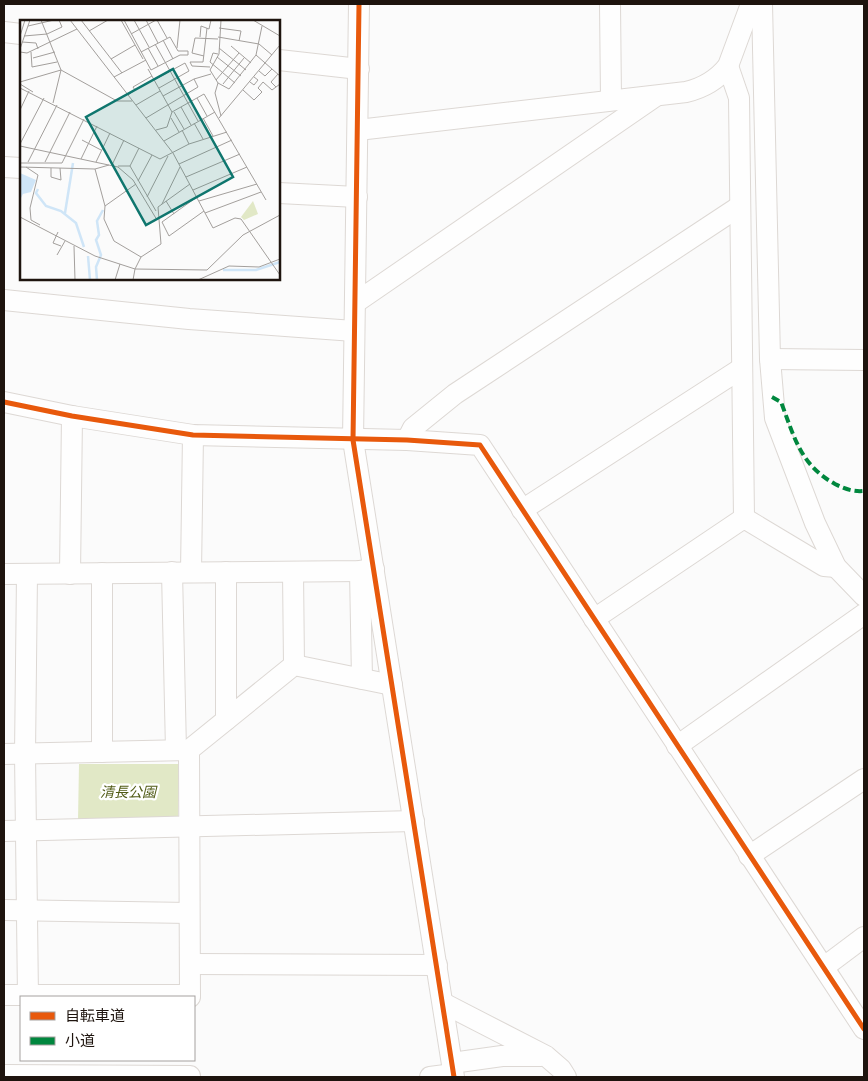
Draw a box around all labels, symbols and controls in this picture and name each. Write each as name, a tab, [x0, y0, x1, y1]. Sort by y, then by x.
inset map	[20, 20, 280, 280]
park label: 清長公園	[100, 781, 158, 801]
legend	[20, 996, 195, 1061]
text: 自転車道	[65, 1003, 125, 1026]
text: 小道	[65, 1028, 95, 1051]

